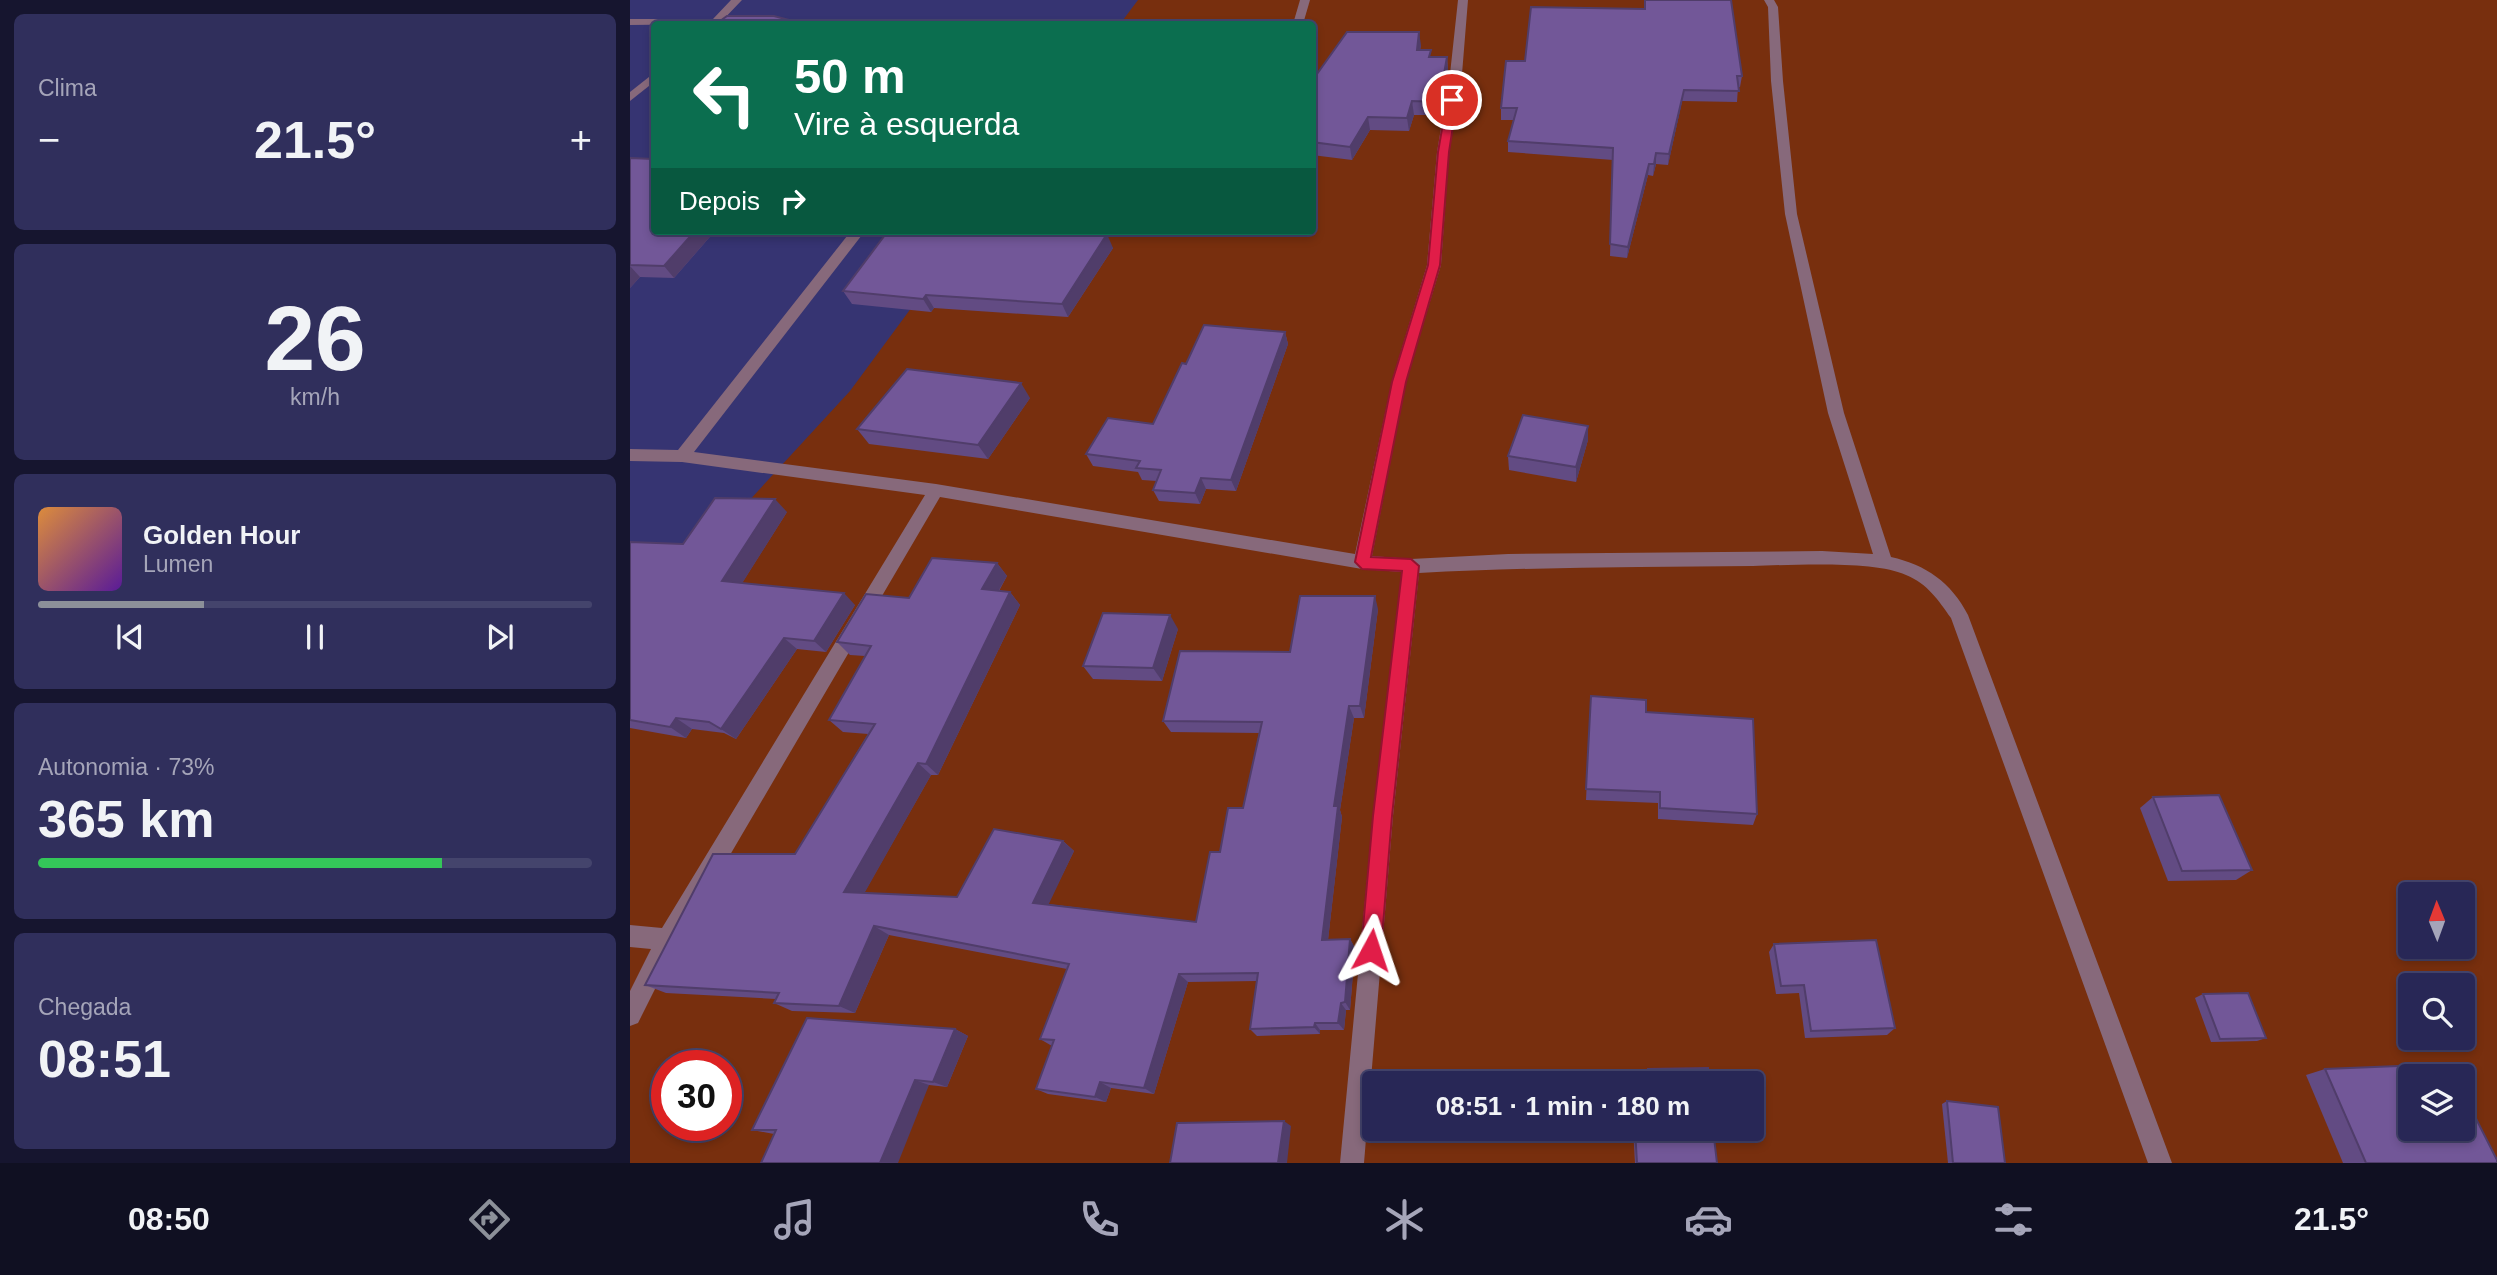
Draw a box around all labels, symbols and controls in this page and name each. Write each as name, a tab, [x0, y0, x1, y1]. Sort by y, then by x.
icon: left	[679, 49, 770, 140]
text: 50 m	[794, 49, 906, 103]
pin	[1422, 70, 1482, 130]
text: Clima	[38, 75, 97, 101]
icon: arrive	[1433, 81, 1471, 119]
text: Vire à esquerda	[794, 106, 1019, 142]
text: 21.5°	[254, 111, 376, 169]
text: −	[38, 119, 60, 161]
text: +	[570, 119, 592, 161]
icon: right	[774, 182, 812, 220]
text: Depois	[679, 186, 760, 216]
text: 26	[264, 288, 366, 389]
text: km/h	[290, 384, 340, 410]
text: Golden Hour	[143, 520, 300, 550]
text: Lumen	[143, 551, 213, 577]
icon: previous	[111, 618, 149, 656]
icon: pause	[296, 618, 334, 656]
icon: next	[481, 618, 519, 656]
text: Autonomia · 73%	[38, 754, 214, 780]
text: 365 km	[38, 790, 214, 848]
north arrow	[2398, 882, 2474, 959]
map controls	[2398, 882, 2475, 1141]
position arrow	[1334, 913, 1408, 987]
button: search	[2398, 973, 2475, 1050]
text: Chegada	[38, 994, 131, 1020]
text: 08:51	[38, 1030, 171, 1088]
speed limit sign: 30	[651, 1050, 742, 1141]
button: layers	[2398, 1064, 2475, 1141]
text: 08:51 · 1 min · 180 m	[1436, 1091, 1690, 1121]
icon: directions	[465, 1195, 514, 1244]
icon: music	[770, 1195, 819, 1244]
icon: phone	[1075, 1195, 1124, 1244]
icon: climate	[1380, 1195, 1429, 1244]
icon: car	[1684, 1195, 1733, 1244]
icon: filters	[1989, 1195, 2038, 1244]
text: 08:50	[128, 1201, 210, 1237]
text: 21.5°	[2294, 1201, 2369, 1237]

